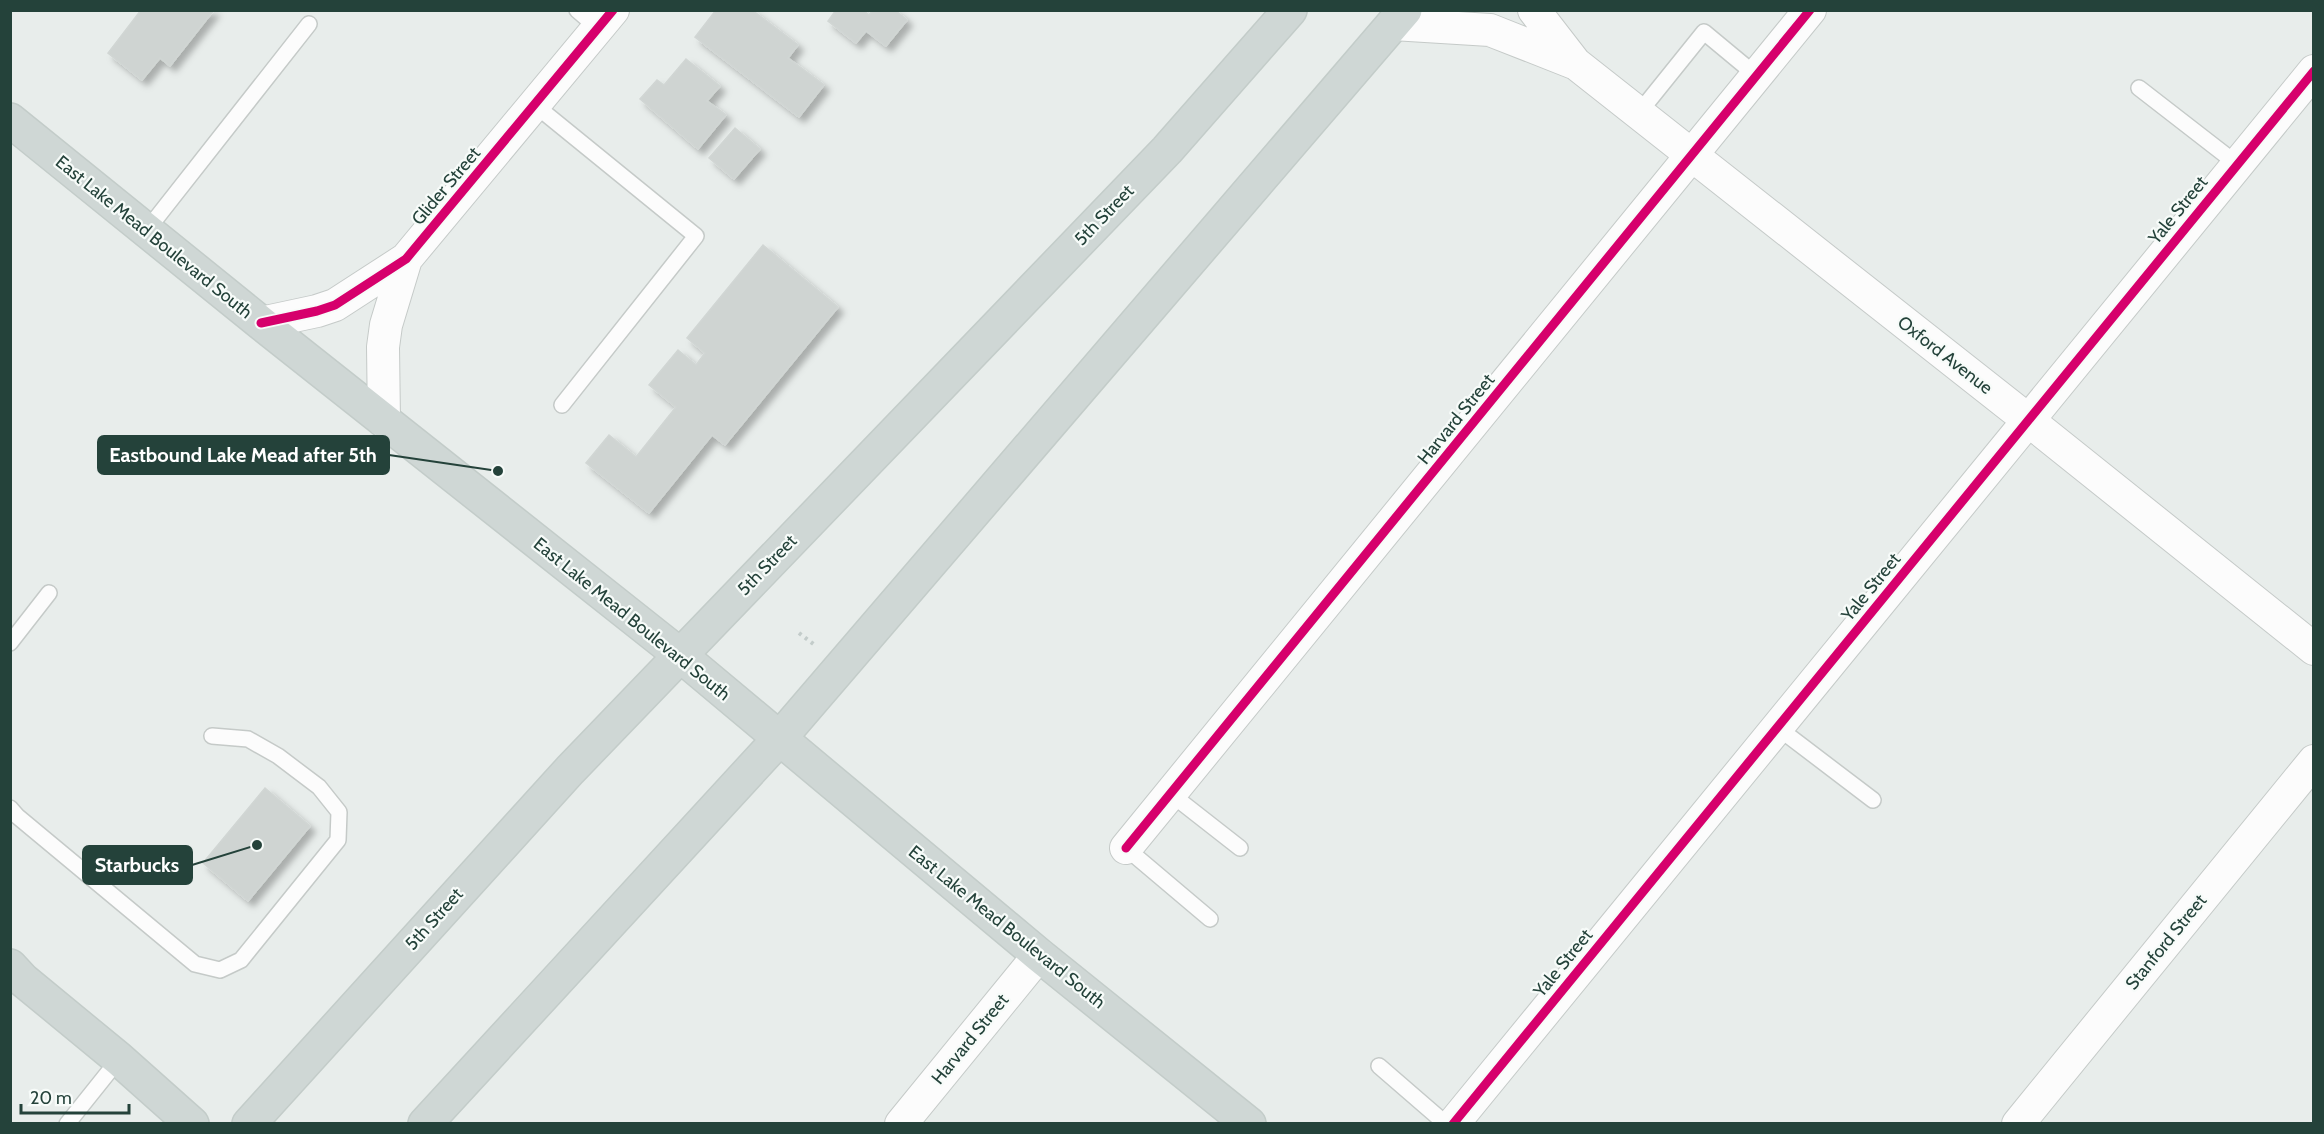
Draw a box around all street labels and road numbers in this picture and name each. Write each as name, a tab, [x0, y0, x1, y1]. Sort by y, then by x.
street label: Glider Street	[407, 142, 485, 230]
street label: East Lake Mead Boulevard South	[51, 151, 257, 323]
street label: Yale Street	[2143, 171, 2212, 249]
street label: 5th Street	[1070, 180, 1138, 250]
street label: Oxford Avenue	[1893, 311, 1997, 399]
street label: Harvard Street	[1413, 369, 1499, 469]
street label: 5th Street	[733, 530, 801, 600]
street label: East Lake Mead Boulevard South	[529, 533, 735, 705]
street label: Yale Street	[1836, 548, 1905, 626]
street label: East Lake Mead Boulevard South	[904, 841, 1110, 1013]
street label: 5th Street	[400, 883, 468, 955]
street label: Stanford Street	[2121, 890, 2211, 994]
street label: Yale Street	[1528, 924, 1597, 1002]
street label: Harvard Street	[927, 989, 1013, 1089]

